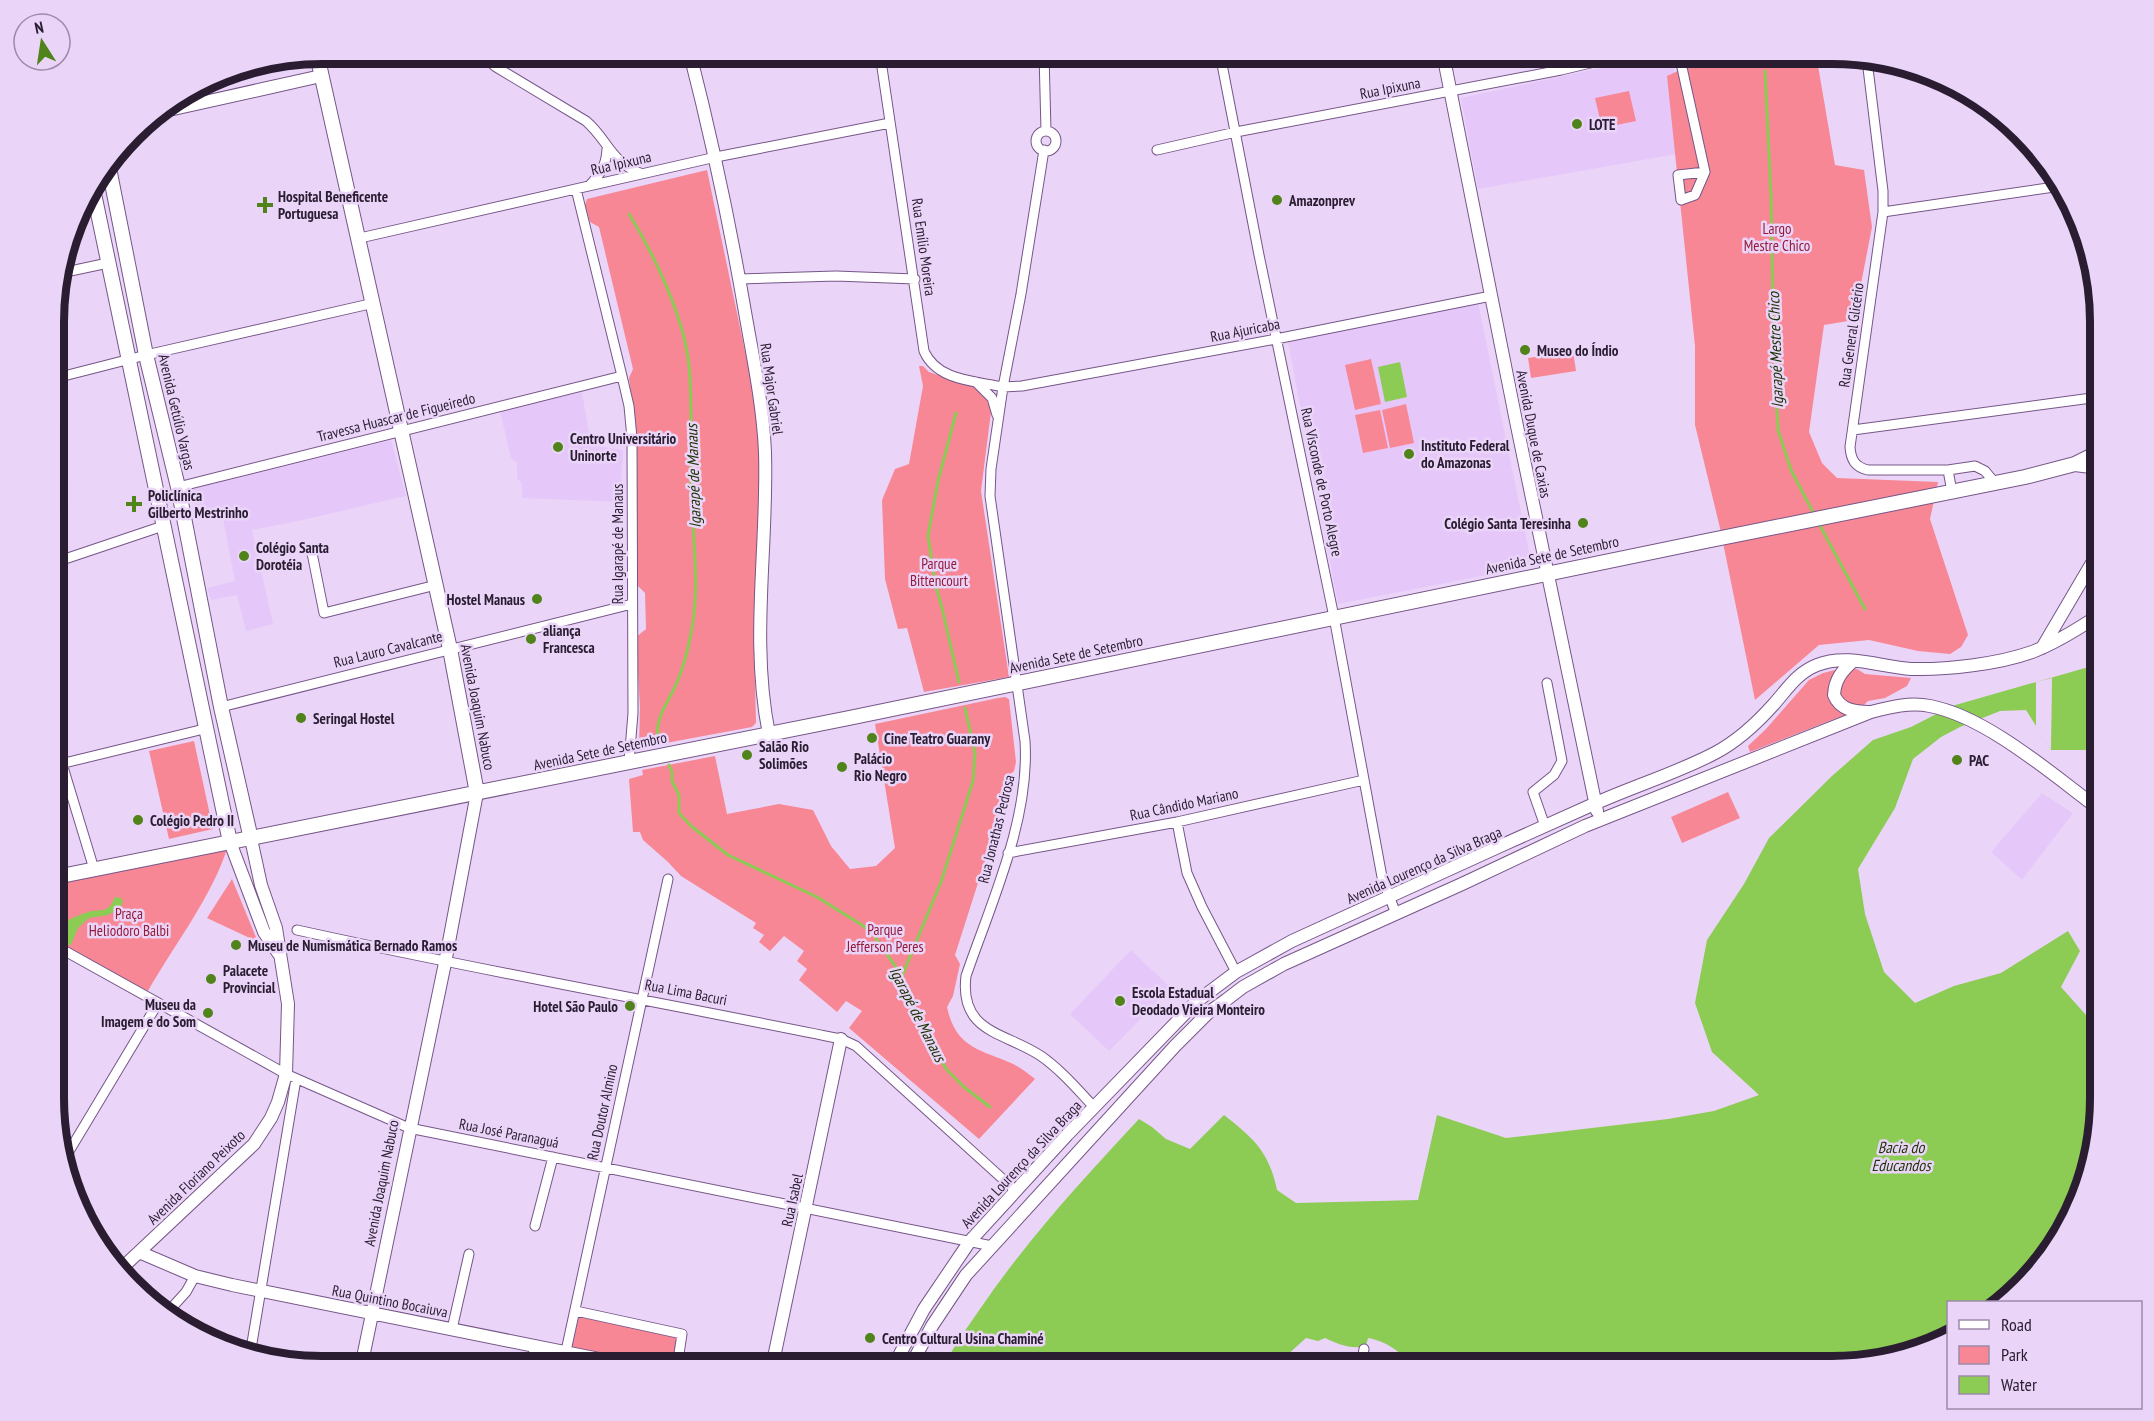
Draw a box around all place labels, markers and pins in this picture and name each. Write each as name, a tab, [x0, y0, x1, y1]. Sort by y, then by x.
place label: LOTE	[1589, 115, 1616, 134]
marker: LOTE	[1570, 117, 1584, 131]
place label: Hospital Beneficente Portuguesa	[278, 187, 388, 223]
place label: Amazonprev	[1288, 191, 1356, 210]
marker: Amazonprev	[1270, 193, 1284, 207]
marker: Hospital Beneficente Portuguesa	[256, 196, 274, 214]
place label: Museo do Índio	[1537, 341, 1619, 360]
marker: Museo do Índio	[1518, 343, 1532, 357]
place label: Centro Universitário Uninorte	[570, 429, 677, 465]
place label: Instituto Federal do Amazonas	[1421, 436, 1510, 472]
marker: Centro Universitário Uninorte	[551, 440, 565, 454]
marker: Instituto Federal do Amazonas	[1402, 447, 1416, 461]
place label: Policlínica Gilberto Mestrinho	[148, 486, 249, 522]
marker: Policlínica Gilberto Mestrinho	[125, 495, 143, 513]
place label: Colégio Santa Teresinha	[1444, 514, 1571, 533]
marker: Colégio Santa Teresinha	[1576, 516, 1590, 530]
place label: Colégio Santa Dorotéia	[256, 538, 329, 574]
marker: Colégio Santa Dorotéia	[237, 549, 251, 563]
place label: Hostel Manaus	[447, 590, 525, 609]
marker: Hostel Manaus	[530, 592, 544, 606]
place label: aliança Francesca	[543, 621, 595, 657]
marker: aliança Francesca	[524, 632, 538, 646]
place label: Seringal Hostel	[313, 709, 395, 728]
marker: Seringal Hostel	[294, 711, 308, 725]
place label: Cine Teatro Guarany	[884, 729, 991, 748]
marker: Cine Teatro Guarany	[865, 731, 879, 745]
place label: Salão Rio Solimões	[759, 737, 809, 773]
marker: Salão Rio Solimões	[740, 748, 754, 762]
place label: Palácio Rio Negro	[854, 749, 907, 785]
place label: PAC	[1969, 751, 1989, 770]
marker: PAC	[1950, 753, 1964, 767]
marker: Palácio Rio Negro	[835, 760, 849, 774]
place label: Colégio Pedro II	[150, 811, 234, 830]
marker: Colégio Pedro II	[131, 813, 145, 827]
place label: Museu de Numismática Bernado Ramos	[248, 936, 457, 955]
marker: Museu de Numismática Bernado Ramos	[229, 938, 243, 952]
place label: Palacete Provincial	[223, 961, 276, 997]
marker: Palacete Provincial	[204, 972, 218, 986]
place label: Escola Estadual Deodado Vieira Monteiro	[1132, 983, 1265, 1019]
marker: Escola Estadual Deodado Vieira Monteiro	[1113, 994, 1127, 1008]
place label: Museu da Imagem e do Som	[101, 995, 196, 1031]
place label: Hotel São Paulo	[533, 997, 618, 1016]
marker: Hotel São Paulo	[623, 999, 637, 1013]
marker: Museu da Imagem e do Som	[201, 1006, 215, 1020]
place label: Centro Cultural Usina Chaminé	[882, 1329, 1044, 1348]
marker: Centro Cultural Usina Chaminé	[863, 1331, 877, 1345]

